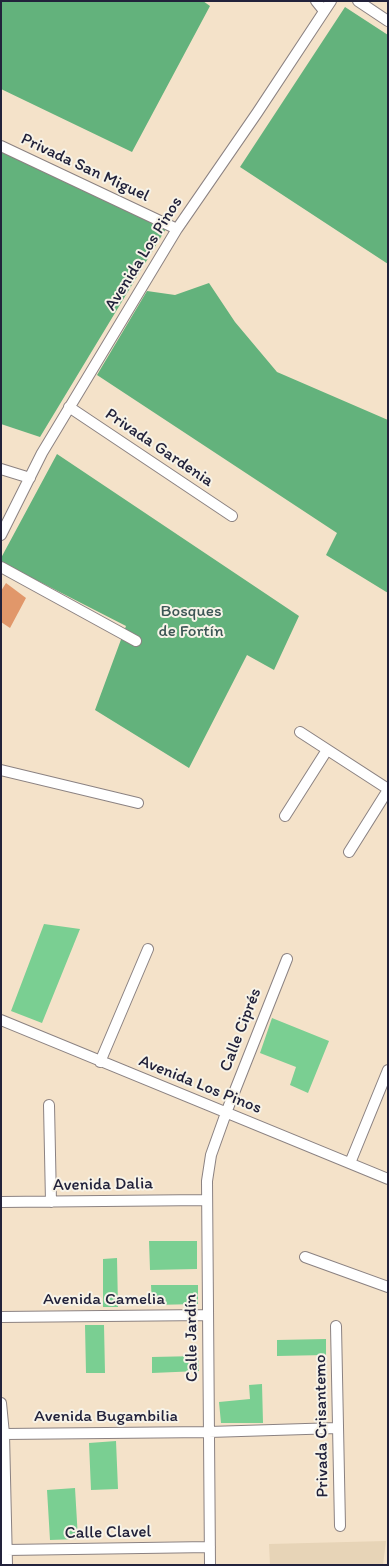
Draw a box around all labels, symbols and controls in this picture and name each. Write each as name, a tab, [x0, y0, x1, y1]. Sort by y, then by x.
street label: Privada San Miguel	[17, 129, 153, 207]
street label: Avenida Los Pinos	[101, 193, 187, 315]
street label: Privada Gardenia	[101, 404, 217, 492]
park label: Bosques de Fortín	[158, 602, 224, 642]
street label: Calle Ciprés	[216, 985, 266, 1075]
street label: Avenida Los Pinos	[136, 1051, 264, 1119]
street label: Avenida Dalia	[53, 1174, 153, 1196]
street label: Avenida Camelia	[43, 1290, 165, 1310]
street label: Calle Jardín	[181, 1294, 203, 1382]
street label: Privada Crisantemo	[311, 1354, 333, 1498]
street label: Avenida Bugambilia	[34, 1407, 178, 1427]
street label: Calle Clavel	[64, 1522, 152, 1544]

